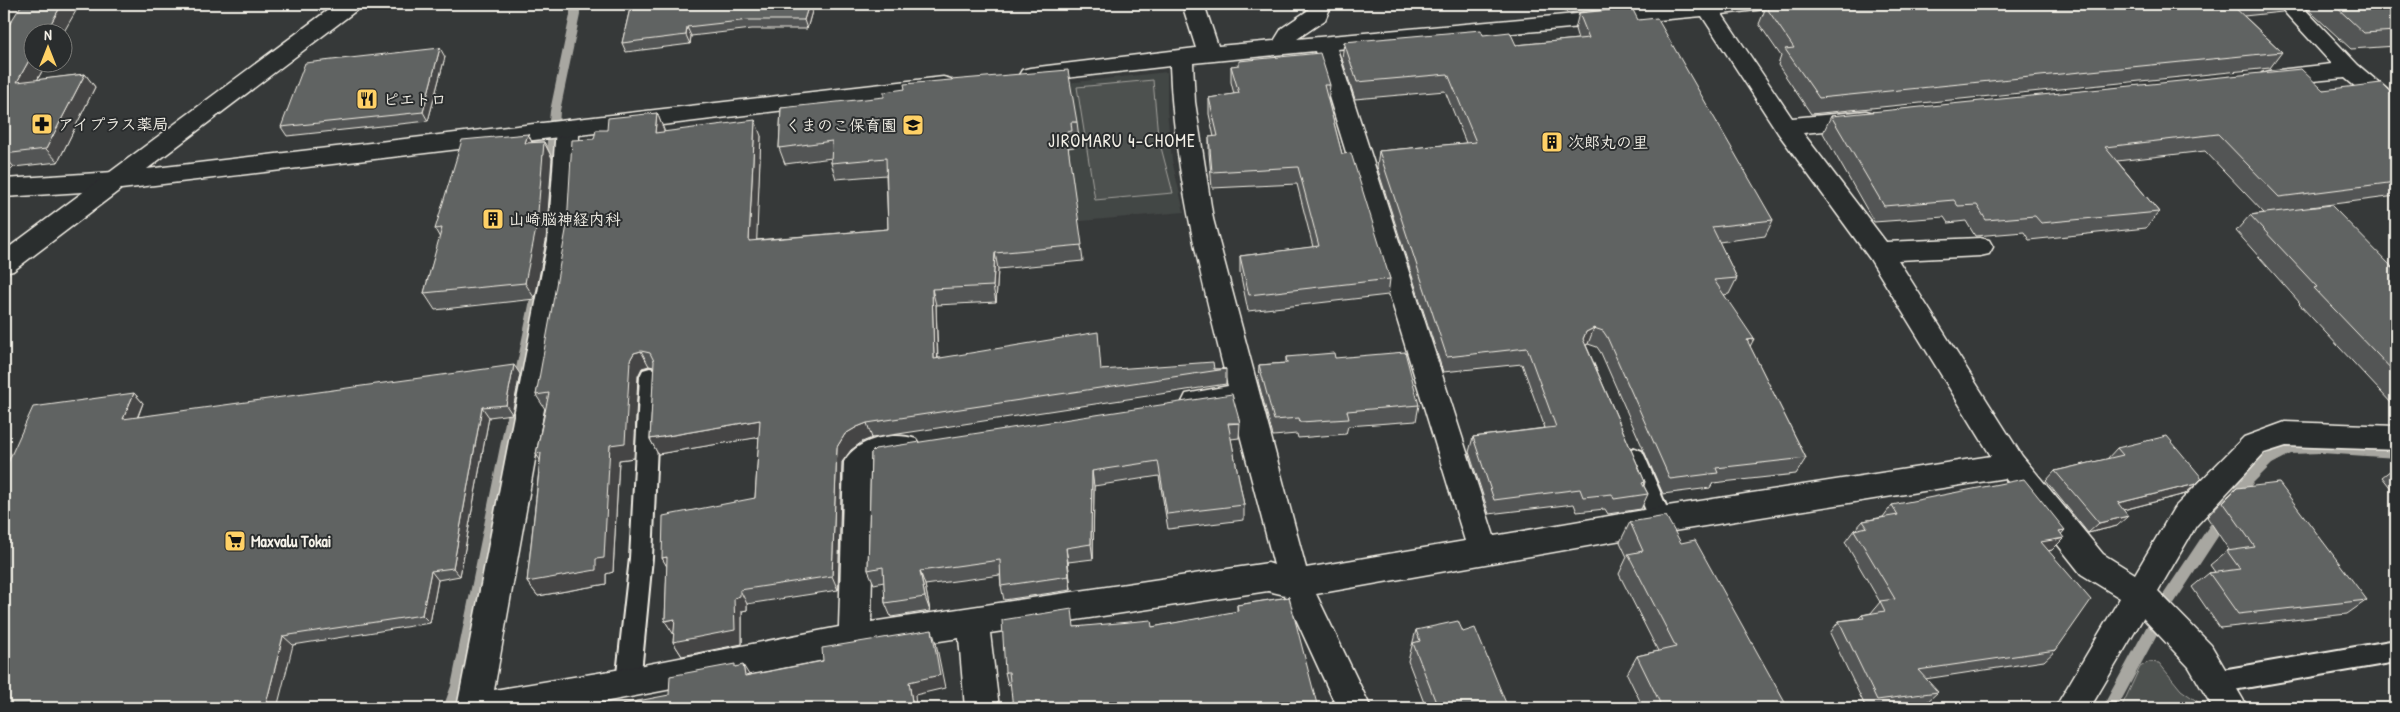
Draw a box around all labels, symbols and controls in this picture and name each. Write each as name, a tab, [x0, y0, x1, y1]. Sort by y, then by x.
north arrow	[22, 22, 72, 72]
text: N	[44, 25, 52, 44]
restaurant icon: ピエトロ	[355, 87, 379, 111]
place label: ピエトロ	[383, 88, 447, 110]
pharmacy icon: アイプラス薬局	[30, 112, 54, 136]
place label: アイプラス薬局	[58, 113, 168, 135]
school or university icon: くまのこ保育園	[901, 113, 925, 137]
place label: くまのこ保育園	[785, 114, 897, 136]
district label: JIROMARU 4-CHOME	[1048, 128, 1196, 153]
building icon: 次郎丸の里	[1540, 130, 1564, 154]
place label: 次郎丸の里	[1568, 131, 1648, 153]
building icon: 山崎脳神経内科	[481, 207, 505, 231]
place label: 山崎脳神経内科	[509, 208, 621, 230]
supermarket icon: Maxvalu Tokai	[223, 529, 247, 553]
place label: Maxvalu Tokai	[251, 530, 331, 552]

